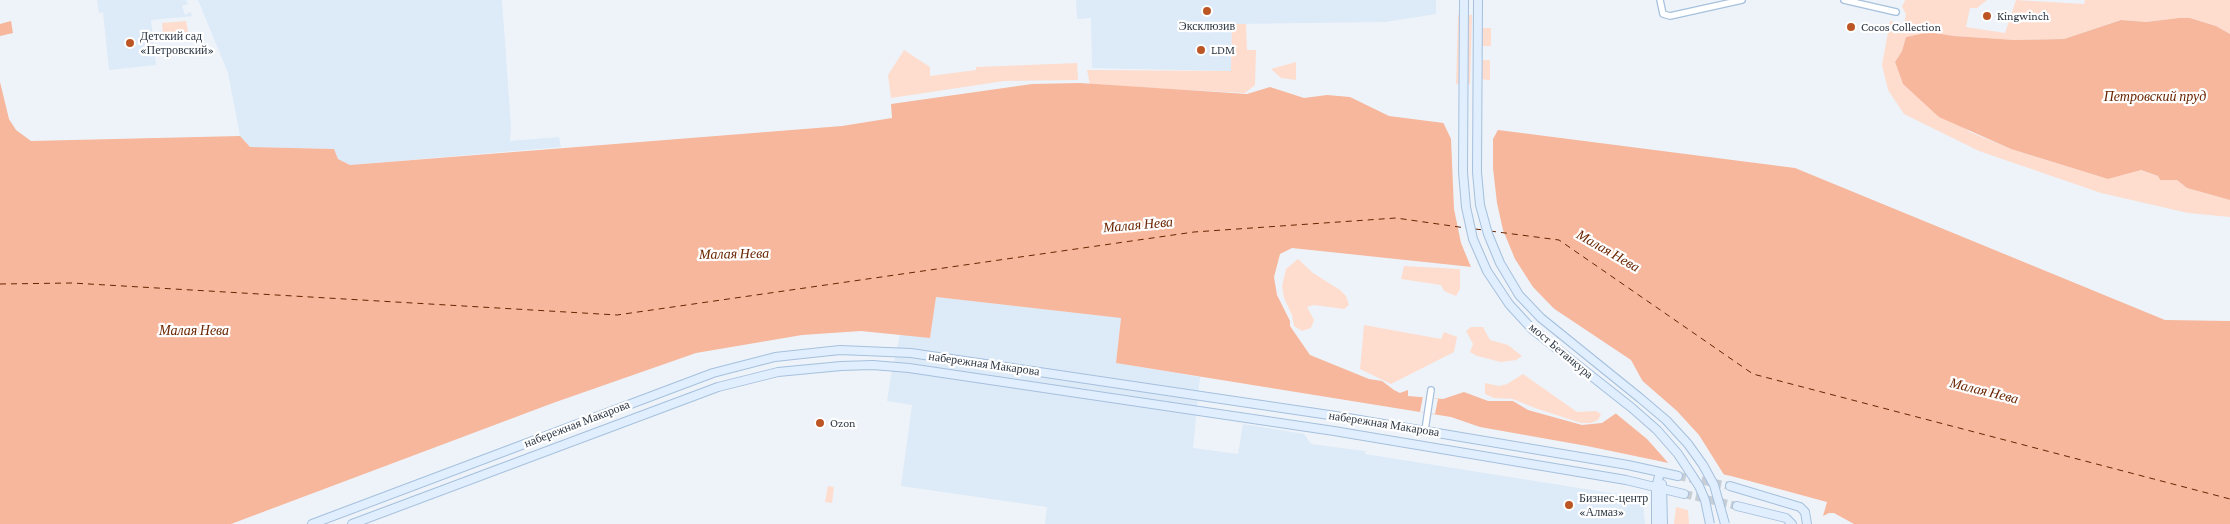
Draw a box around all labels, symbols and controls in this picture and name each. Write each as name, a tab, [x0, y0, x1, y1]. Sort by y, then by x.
marker: Эксклюзив	[1201, 5, 1213, 17]
place label: Kingwinch	[1997, 9, 2049, 23]
marker: Kingwinch	[1981, 10, 1993, 22]
place label: Эксклюзив	[1175, 19, 1239, 33]
place label: Cocos Collection	[1861, 20, 1941, 34]
marker: Cocos Collection	[1845, 21, 1857, 33]
place label: Детский сад «Петровский»	[140, 29, 224, 57]
marker: Детский сад «Петровский»	[124, 37, 136, 49]
place label: LDM	[1211, 43, 1235, 57]
marker: LDM	[1195, 44, 1207, 56]
water label: Петровский пруд	[2096, 89, 2214, 105]
water label: Малая Нева	[1097, 213, 1179, 237]
water label: Малая Нева	[1569, 224, 1647, 278]
water label: Малая Нева	[694, 245, 774, 263]
street label: мост Бетанкура	[1521, 316, 1601, 386]
water label: Малая Нева	[154, 323, 234, 339]
street label: набережная Макарова	[917, 348, 1051, 380]
water label: Малая Нева	[1943, 373, 2025, 409]
street label: набережная Макарова	[512, 393, 642, 455]
street label: набережная Макарова	[1317, 406, 1451, 442]
place label: Ozon	[830, 416, 856, 430]
marker: Ozon	[814, 417, 826, 429]
place label: Бизнес-центр «Алмаз»	[1579, 491, 1660, 519]
marker: Бизнес-центр «Алмаз»	[1563, 499, 1575, 511]

